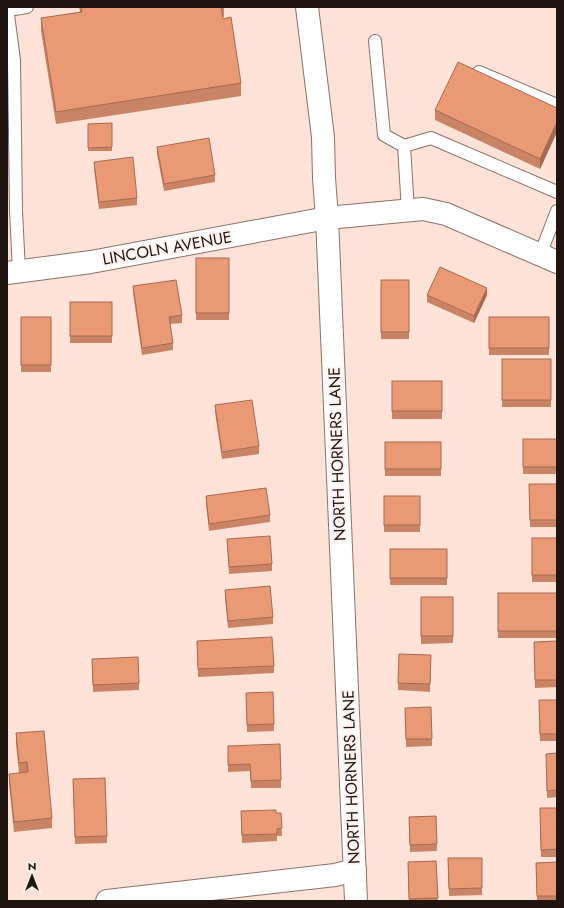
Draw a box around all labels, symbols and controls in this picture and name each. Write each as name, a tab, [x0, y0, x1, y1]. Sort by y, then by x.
street label: LINCOLN AVENUE	[100, 225, 234, 271]
street label: NORTH HORNERS LANE	[322, 367, 352, 541]
street label: NORTH HORNERS LANE	[336, 690, 366, 864]
north arrow	[12, 856, 52, 896]
text: N	[28, 858, 36, 874]

